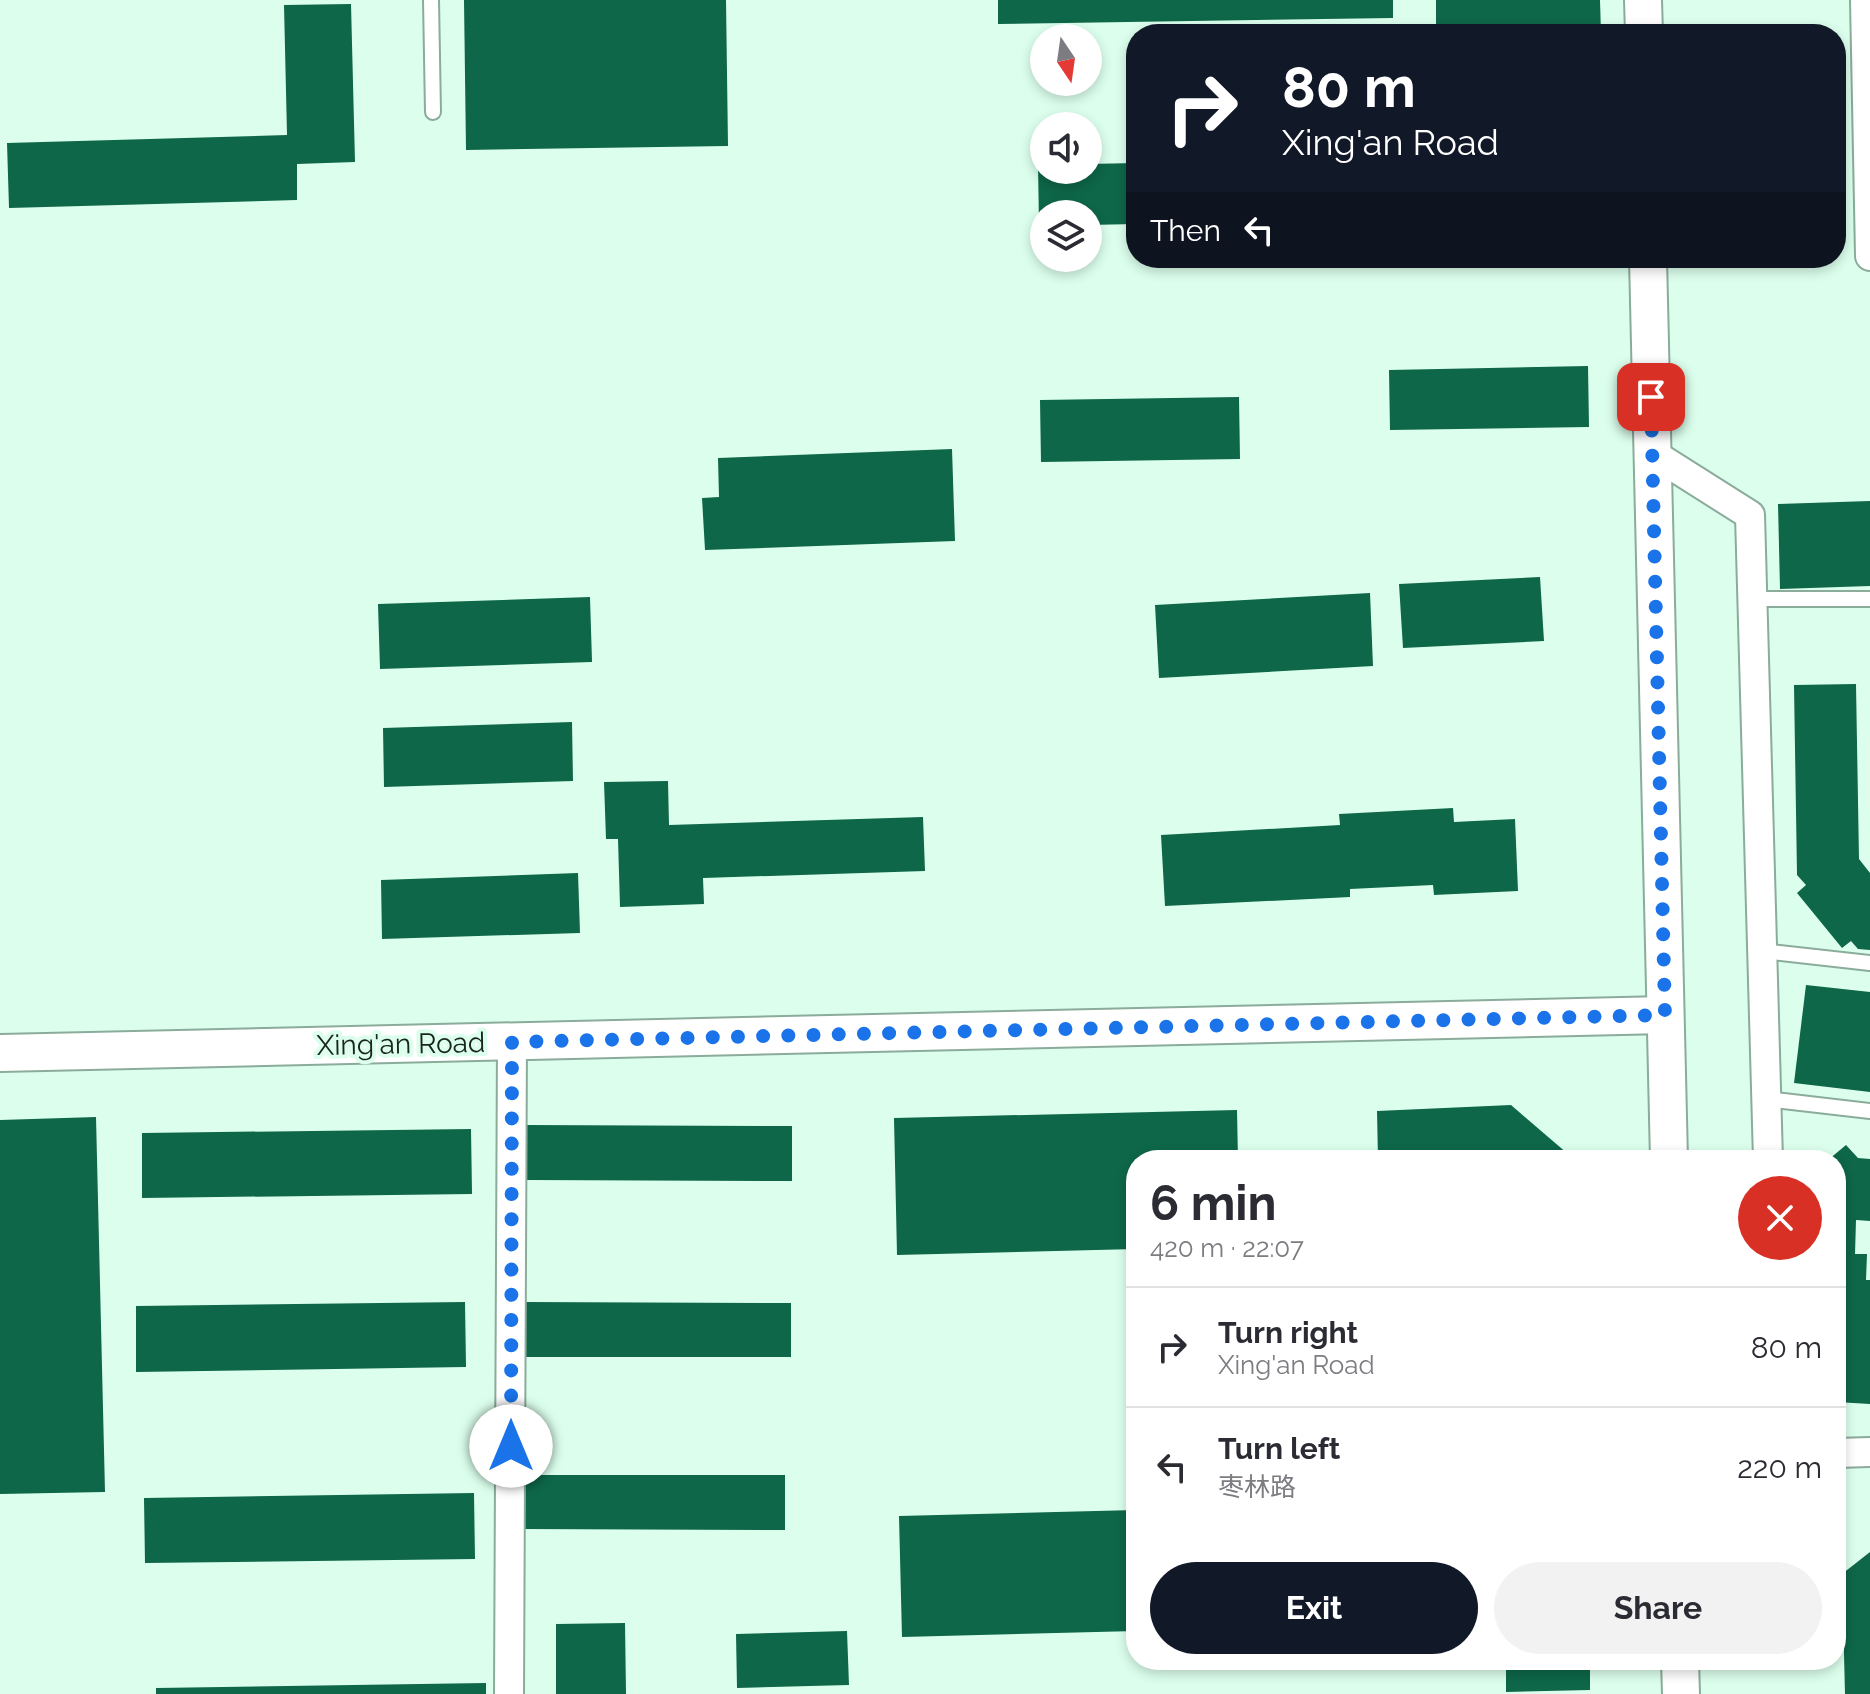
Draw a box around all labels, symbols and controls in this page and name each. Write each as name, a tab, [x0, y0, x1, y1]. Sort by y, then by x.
north arrow	[1030, 24, 1102, 96]
map controls	[1030, 24, 1102, 272]
text: 80 m	[1282, 54, 1416, 120]
icon: right	[1150, 56, 1254, 160]
button: sound	[1030, 112, 1102, 184]
text: Xing'an Road	[1282, 121, 1499, 163]
button: layers	[1030, 200, 1102, 272]
icon: left	[1237, 208, 1281, 252]
text: Then	[1150, 213, 1221, 248]
pin	[1617, 363, 1685, 431]
icon: arrive	[1629, 375, 1673, 419]
street label: Xing'an Road	[316, 1026, 486, 1062]
text: 6 min	[1150, 1175, 1277, 1231]
button: close	[1738, 1176, 1822, 1260]
text: 420 m · 22:07	[1150, 1233, 1304, 1263]
text: Turn right	[1218, 1315, 1358, 1350]
icon: right	[1150, 1325, 1194, 1369]
text: 80 m	[1751, 1330, 1822, 1365]
text: Xing'an Road	[1218, 1350, 1375, 1380]
position arrow	[469, 1404, 553, 1488]
text: Turn left	[1218, 1431, 1340, 1466]
icon: left	[1150, 1445, 1194, 1489]
text: 220 m	[1737, 1450, 1822, 1485]
text: 枣林路	[1218, 1472, 1296, 1502]
button: Exit	[1150, 1562, 1478, 1654]
button: Share	[1494, 1562, 1822, 1654]

